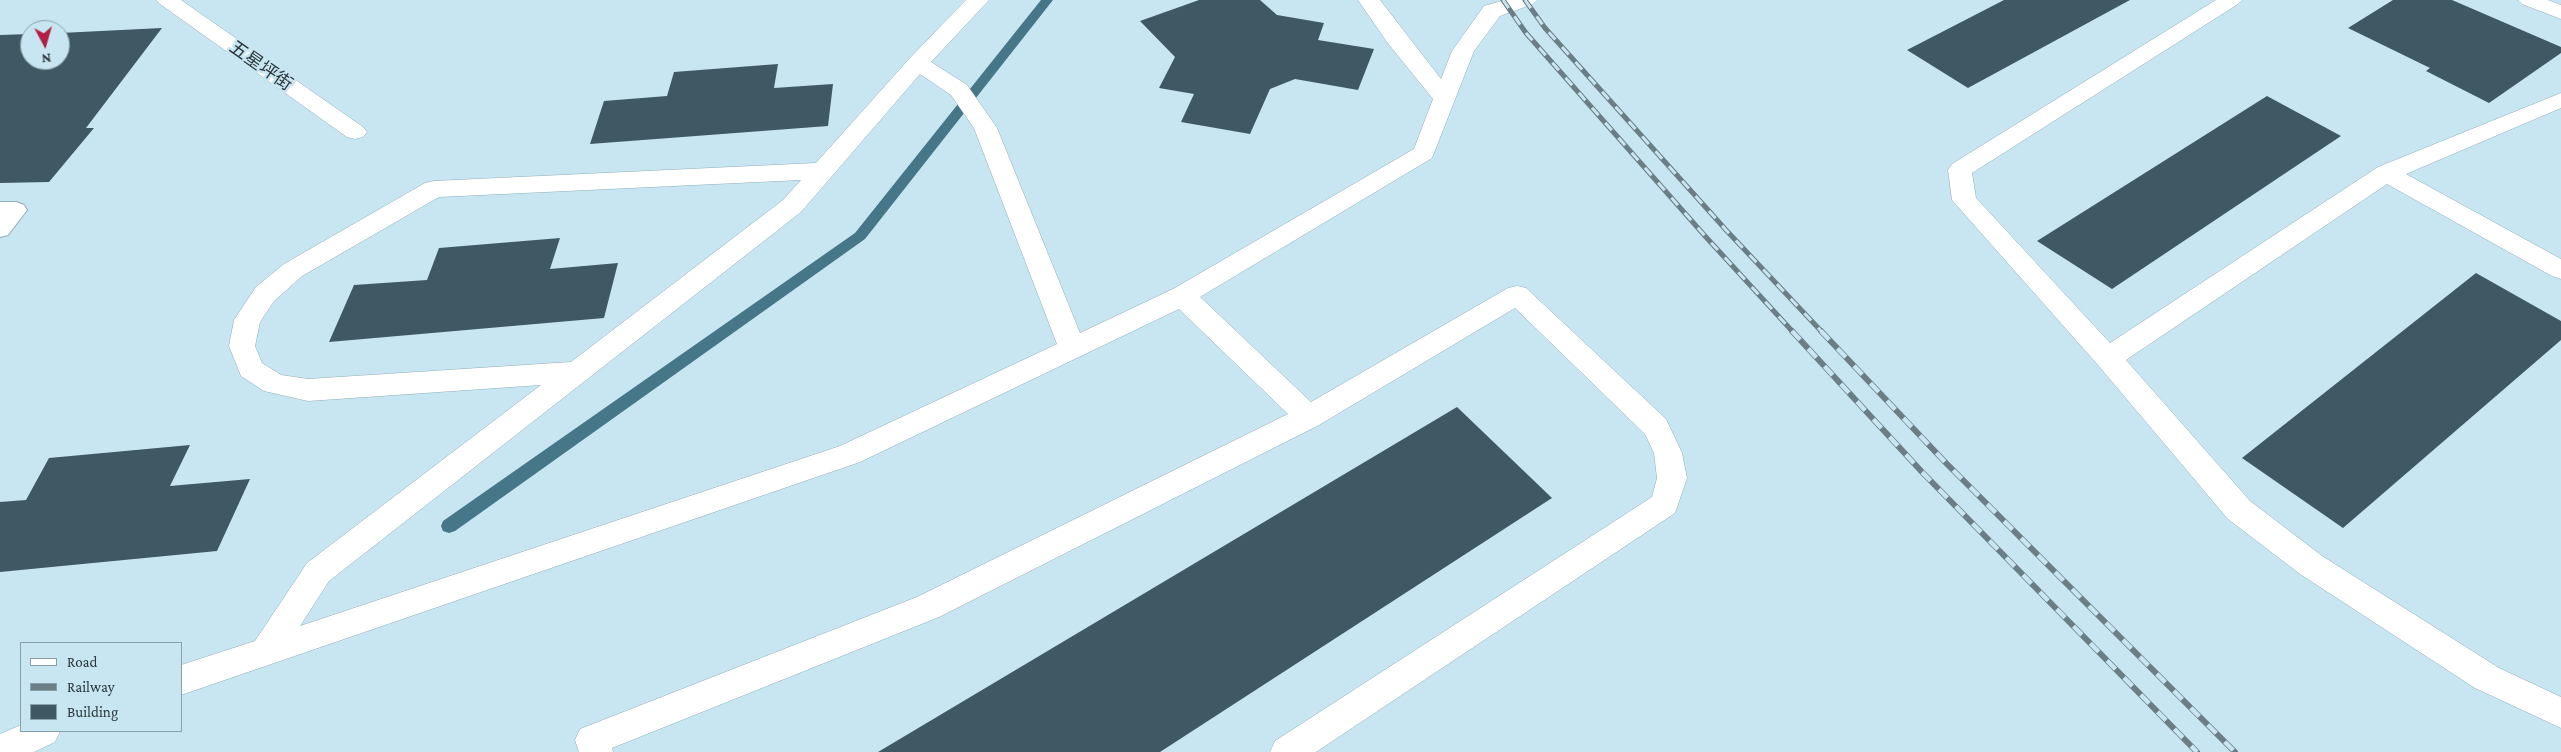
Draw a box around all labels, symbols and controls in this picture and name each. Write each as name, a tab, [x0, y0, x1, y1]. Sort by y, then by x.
north arrow	[20, 20, 70, 70]
street label: 五星坪街	[225, 37, 297, 95]
text: N	[41, 50, 52, 67]
legend	[20, 642, 182, 732]
text: Road	[67, 654, 97, 670]
text: Railway	[67, 679, 115, 695]
text: Building	[67, 704, 118, 720]

